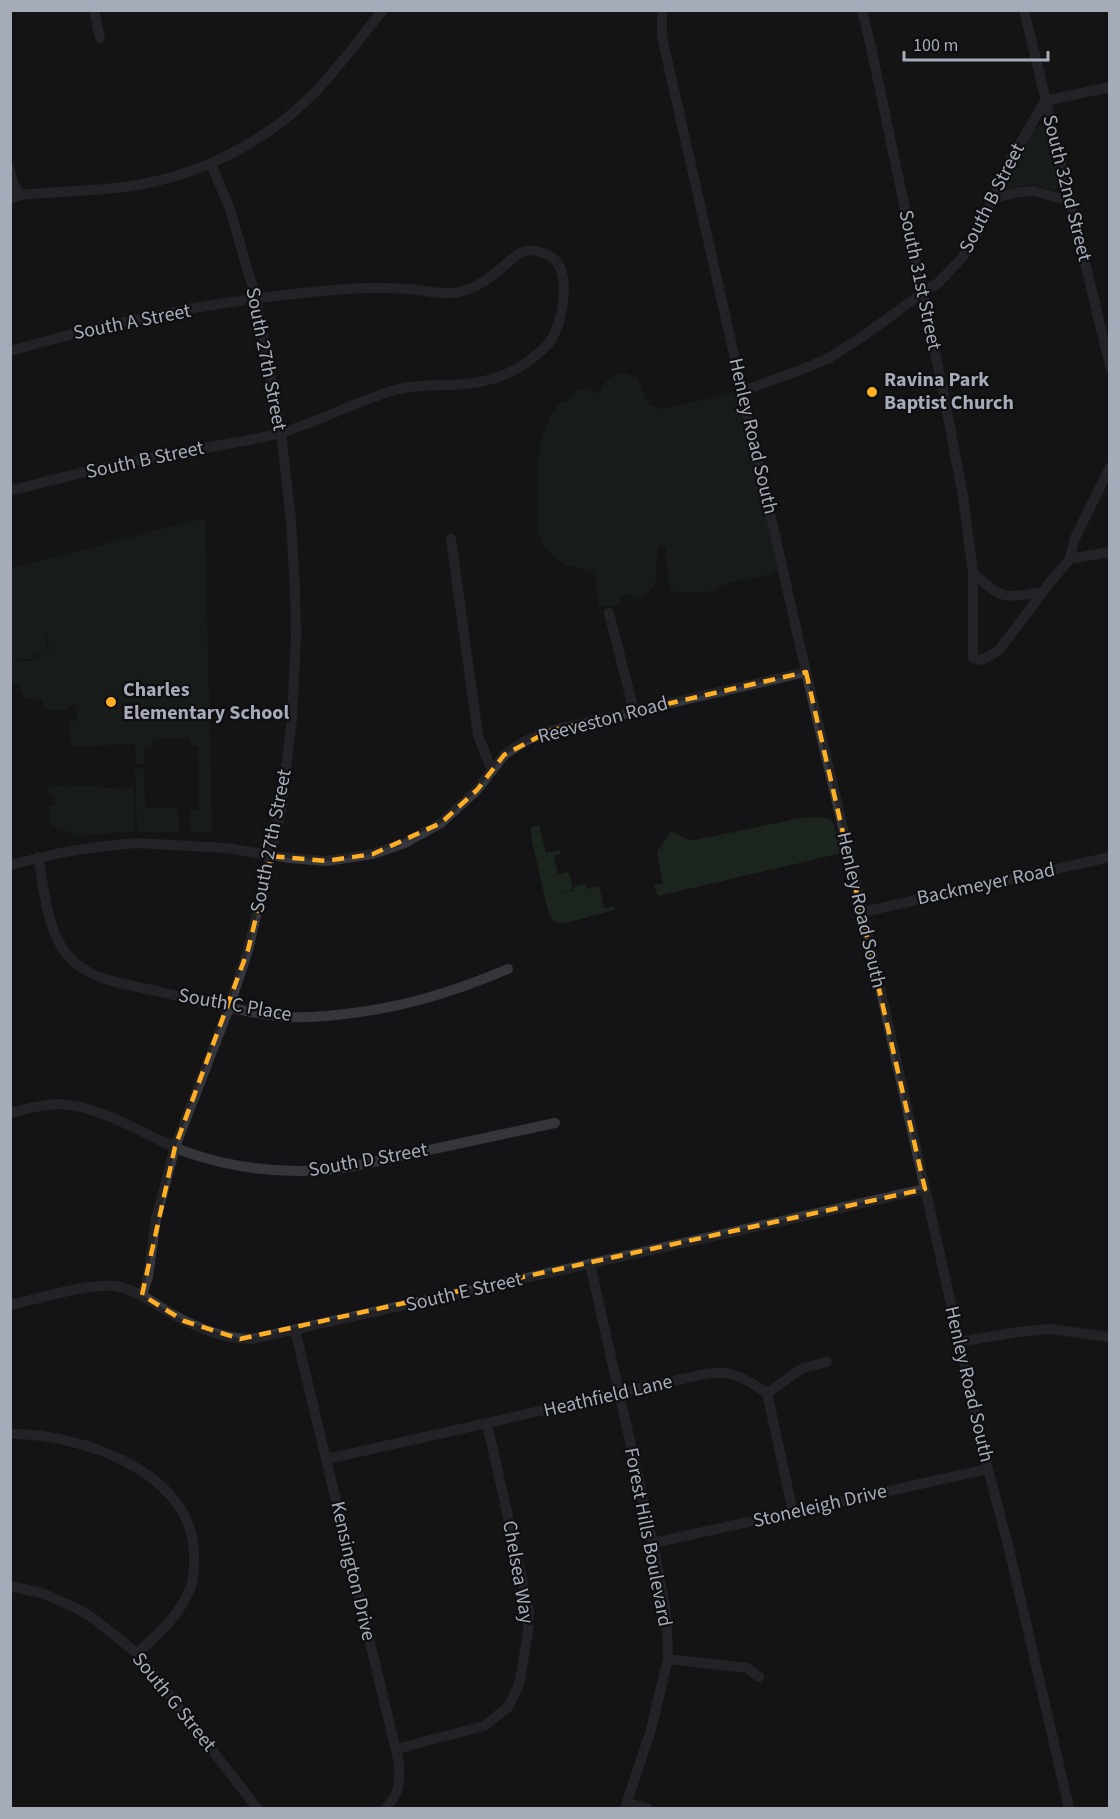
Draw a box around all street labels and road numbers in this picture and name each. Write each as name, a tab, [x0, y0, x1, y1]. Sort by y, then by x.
street label: South 32nd Street	[1035, 112, 1099, 264]
street label: South B Street	[952, 138, 1032, 258]
street label: South 31st Street	[891, 207, 949, 353]
street label: South 27th Street	[238, 285, 294, 433]
street label: South A Street	[71, 297, 193, 347]
street label: Henley Road South	[721, 355, 785, 517]
street label: South B Street	[83, 434, 207, 486]
street label: Reeveston Road	[535, 689, 671, 751]
street label: South 27th Street	[243, 767, 299, 915]
street label: Henley Road South	[829, 829, 893, 991]
street label: Backmeyer Road	[914, 856, 1058, 912]
street label: South C Place	[176, 981, 294, 1029]
street label: South D Street	[306, 1136, 430, 1184]
street label: South E Street	[403, 1265, 525, 1319]
street label: Henley Road South	[937, 1303, 1001, 1465]
street label: Heathfield Lane	[541, 1368, 675, 1424]
street label: Forest Hills Boulevard	[617, 1445, 679, 1629]
street label: Stoneleigh Drive	[750, 1477, 890, 1535]
street label: Kensington Drive	[323, 1499, 383, 1644]
street label: Chelsea Way	[495, 1518, 541, 1626]
street label: South G Street	[125, 1646, 223, 1758]

